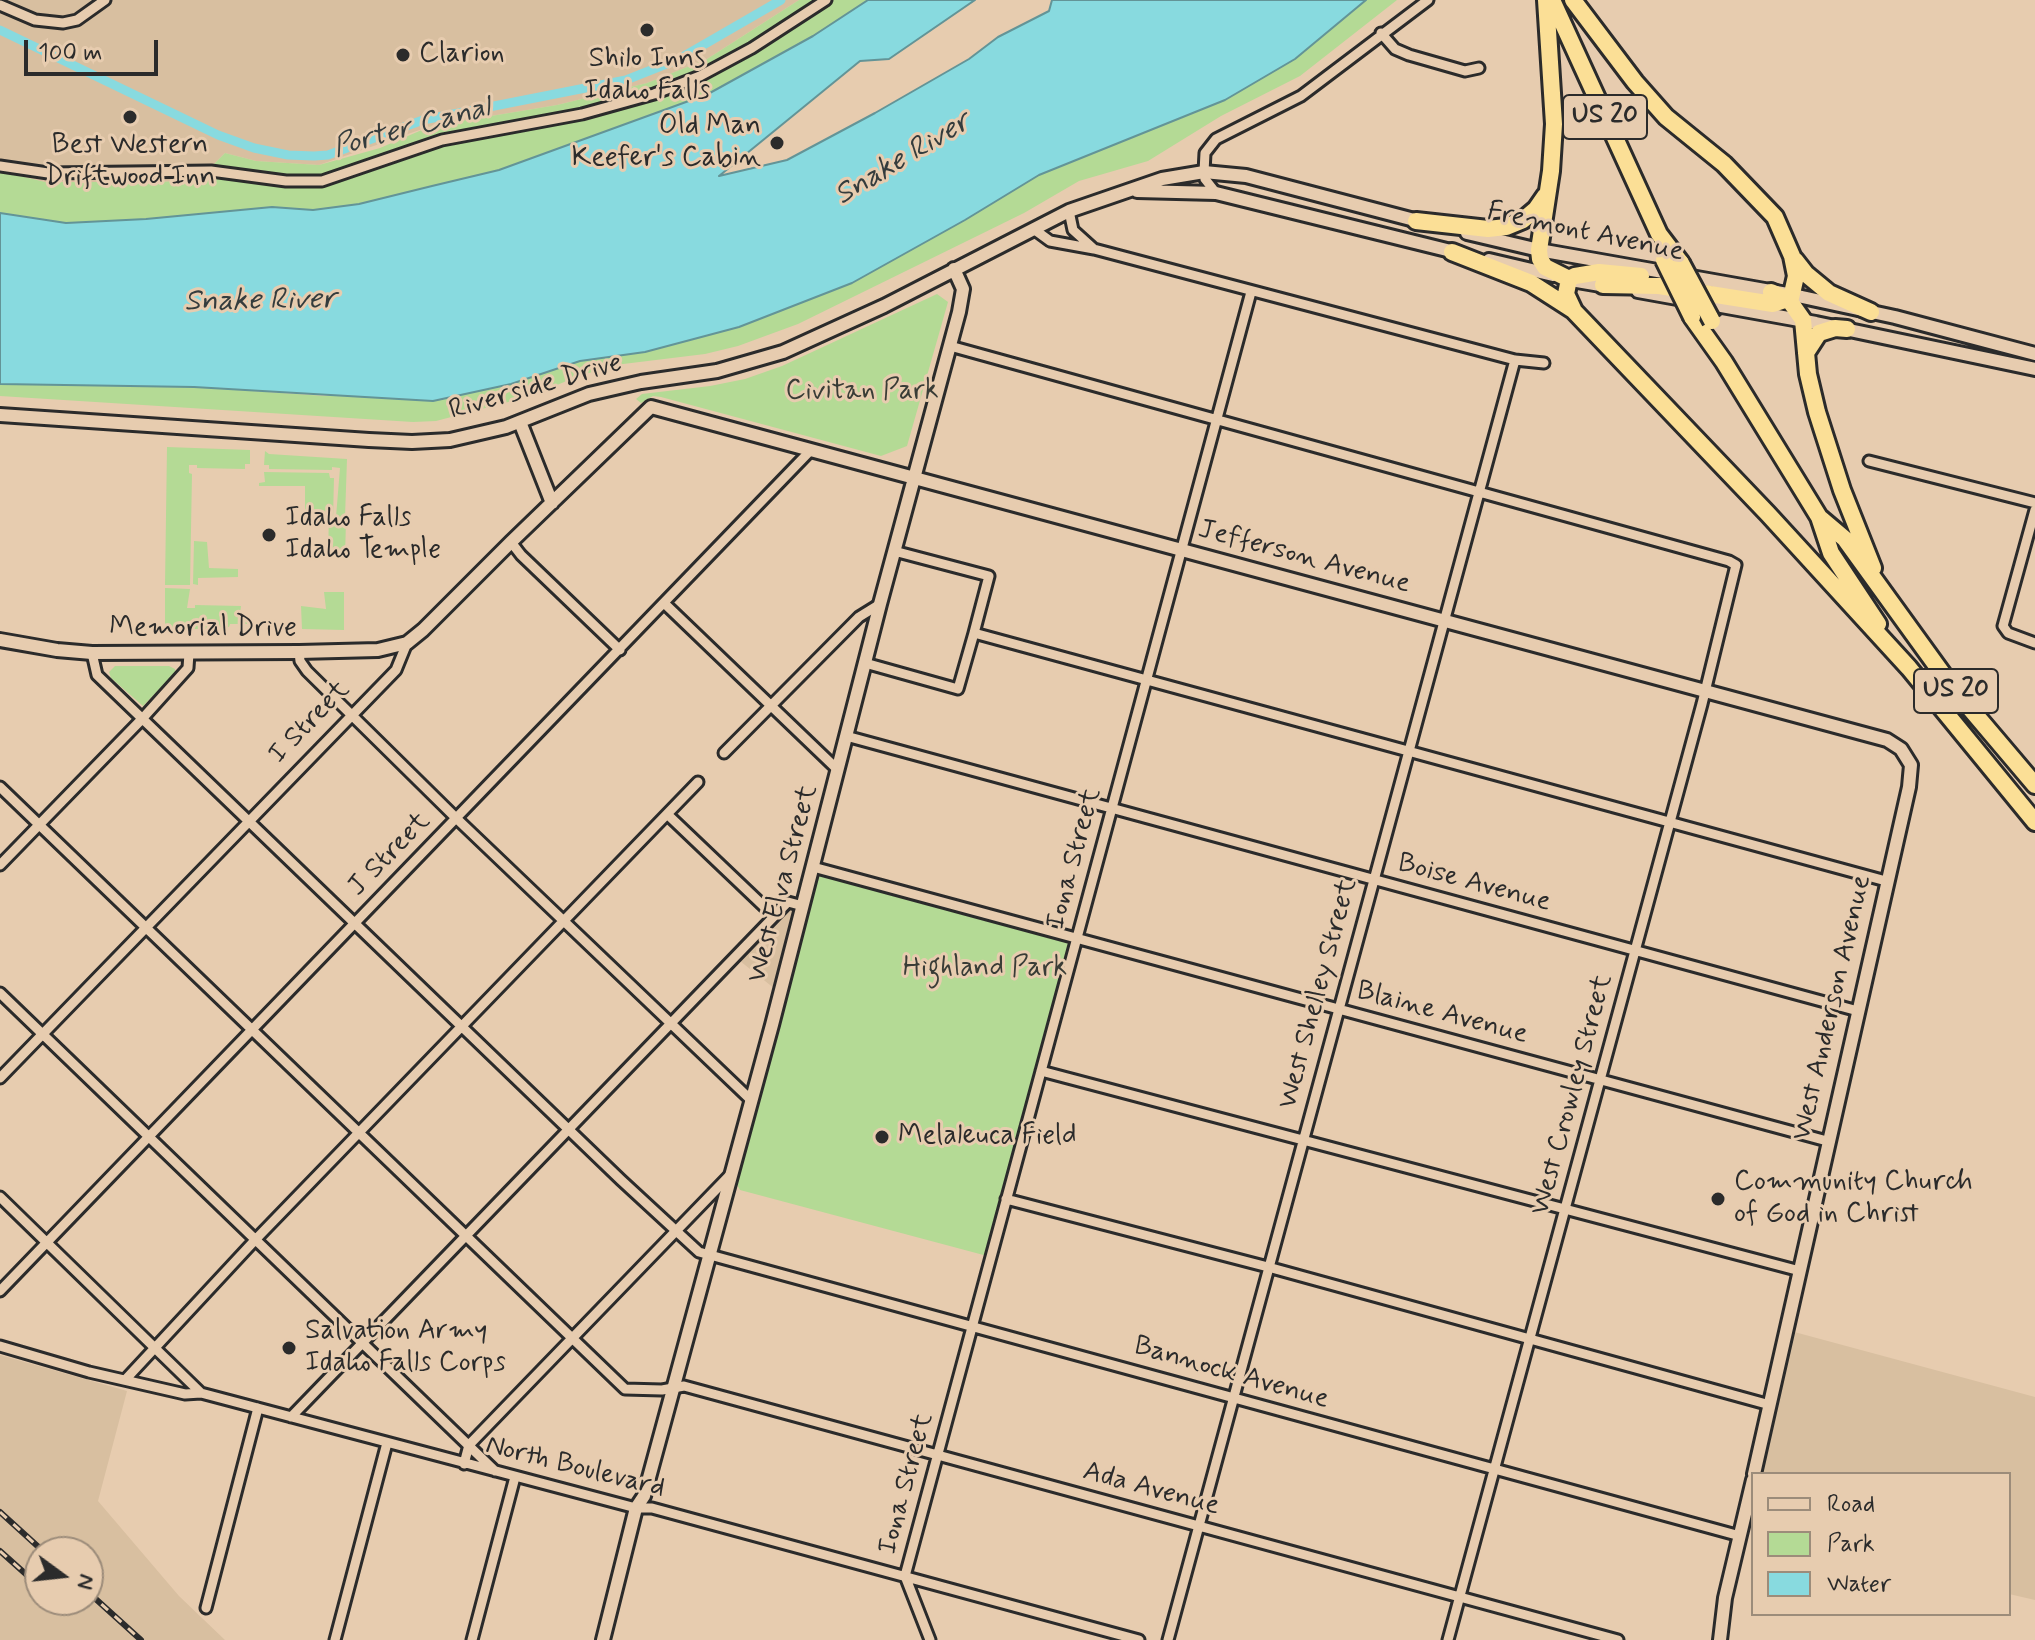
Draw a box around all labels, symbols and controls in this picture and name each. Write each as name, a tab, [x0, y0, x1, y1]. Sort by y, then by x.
marker: Shilo Inns Idaho Falls	[638, 21, 656, 39]
scale bar	[28, 24, 162, 74]
text: 100 m	[38, 38, 102, 69]
place label: Clarion	[419, 38, 505, 72]
place label: Shilo Inns Idaho Falls	[584, 43, 710, 109]
marker: Clarion	[394, 46, 412, 64]
water label: Porter Canal	[329, 91, 495, 167]
road number: US 20	[1563, 95, 1647, 139]
water label: Snake River	[829, 105, 977, 215]
marker: Best Western Driftwood Inn	[121, 108, 139, 126]
place label: Old Man Keefer's Cabin	[572, 110, 761, 176]
place label: Best Western Driftwood Inn	[45, 129, 215, 195]
marker: Old Man Keefer's Cabin	[768, 134, 786, 152]
street label: Fremont Avenue	[1484, 196, 1686, 270]
water label: Snake River	[184, 283, 336, 321]
street label: Riverside Drive	[446, 347, 626, 429]
park label: Civitan Park	[785, 375, 939, 409]
place label: Idaho Falls Idaho Temple	[285, 502, 441, 568]
street label: Jefferson Avenue	[1194, 514, 1414, 602]
marker: Idaho Falls Idaho Temple	[260, 526, 278, 544]
street label: Memorial Drive	[109, 612, 297, 646]
road number: US 20	[1914, 669, 1998, 713]
street label: I Street	[262, 674, 358, 772]
street label: West Elva Street	[741, 781, 827, 987]
street label: Iona Street	[1040, 785, 1110, 933]
street label: J Street	[342, 806, 438, 904]
street label: Boise Avenue	[1394, 847, 1554, 921]
street label: West Anderson Avenue	[1786, 872, 1880, 1144]
street label: West Shelley Street	[1272, 875, 1366, 1113]
park label: Highland Park	[903, 952, 1067, 986]
street label: West Crowley Street	[1525, 971, 1621, 1219]
street label: Blaine Avenue	[1353, 975, 1531, 1053]
place label: Melaleuca Field	[898, 1120, 1076, 1154]
marker: Melaleuca Field	[873, 1128, 891, 1146]
place label: Community Church of God in Christ	[1734, 1166, 1973, 1232]
marker: Community Church of God in Christ	[1709, 1190, 1727, 1208]
place label: Salvation Army Idaho Falls Corps	[305, 1315, 506, 1381]
street label: Bannock Avenue	[1130, 1330, 1332, 1418]
marker: Salvation Army Idaho Falls Corps	[280, 1339, 298, 1357]
street label: Iona Street	[872, 1410, 942, 1558]
street label: North Boulevard	[482, 1429, 668, 1507]
street label: Ada Avenue	[1079, 1456, 1223, 1524]
legend	[1751, 1472, 2011, 1616]
text: Road	[1827, 1489, 1875, 1520]
text: Park	[1827, 1529, 1875, 1560]
north arrow	[24, 1536, 104, 1616]
text: Water	[1827, 1569, 1891, 1600]
text: N	[70, 1571, 101, 1592]

